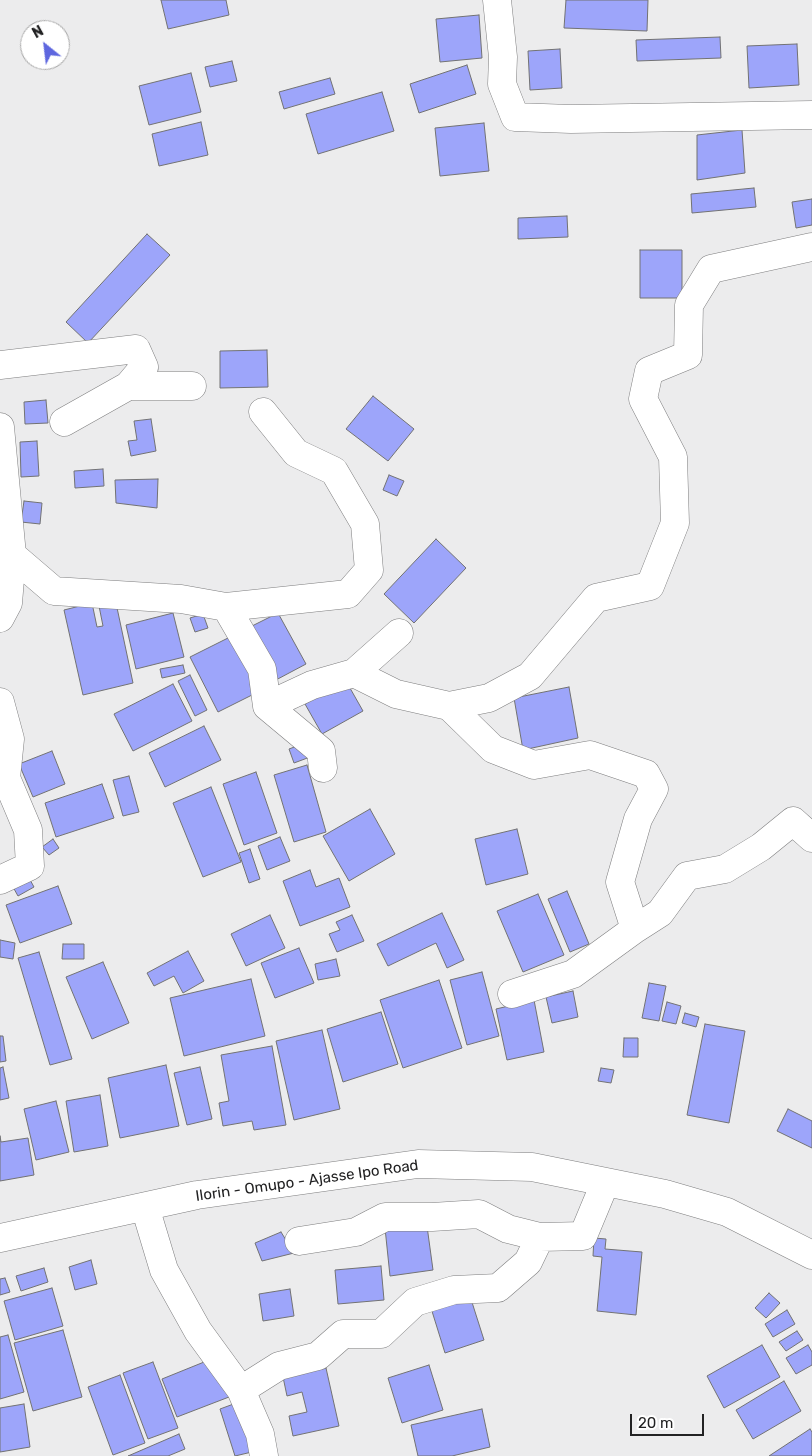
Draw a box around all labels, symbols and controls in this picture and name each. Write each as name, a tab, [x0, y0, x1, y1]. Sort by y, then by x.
north arrow	[20, 20, 70, 70]
text: N	[29, 22, 46, 42]
street label: Ilorin - Omupo - Ajasse Ipo Road	[194, 1156, 420, 1206]
scale bar	[632, 1404, 706, 1436]
text: 20 m	[638, 1414, 673, 1432]

